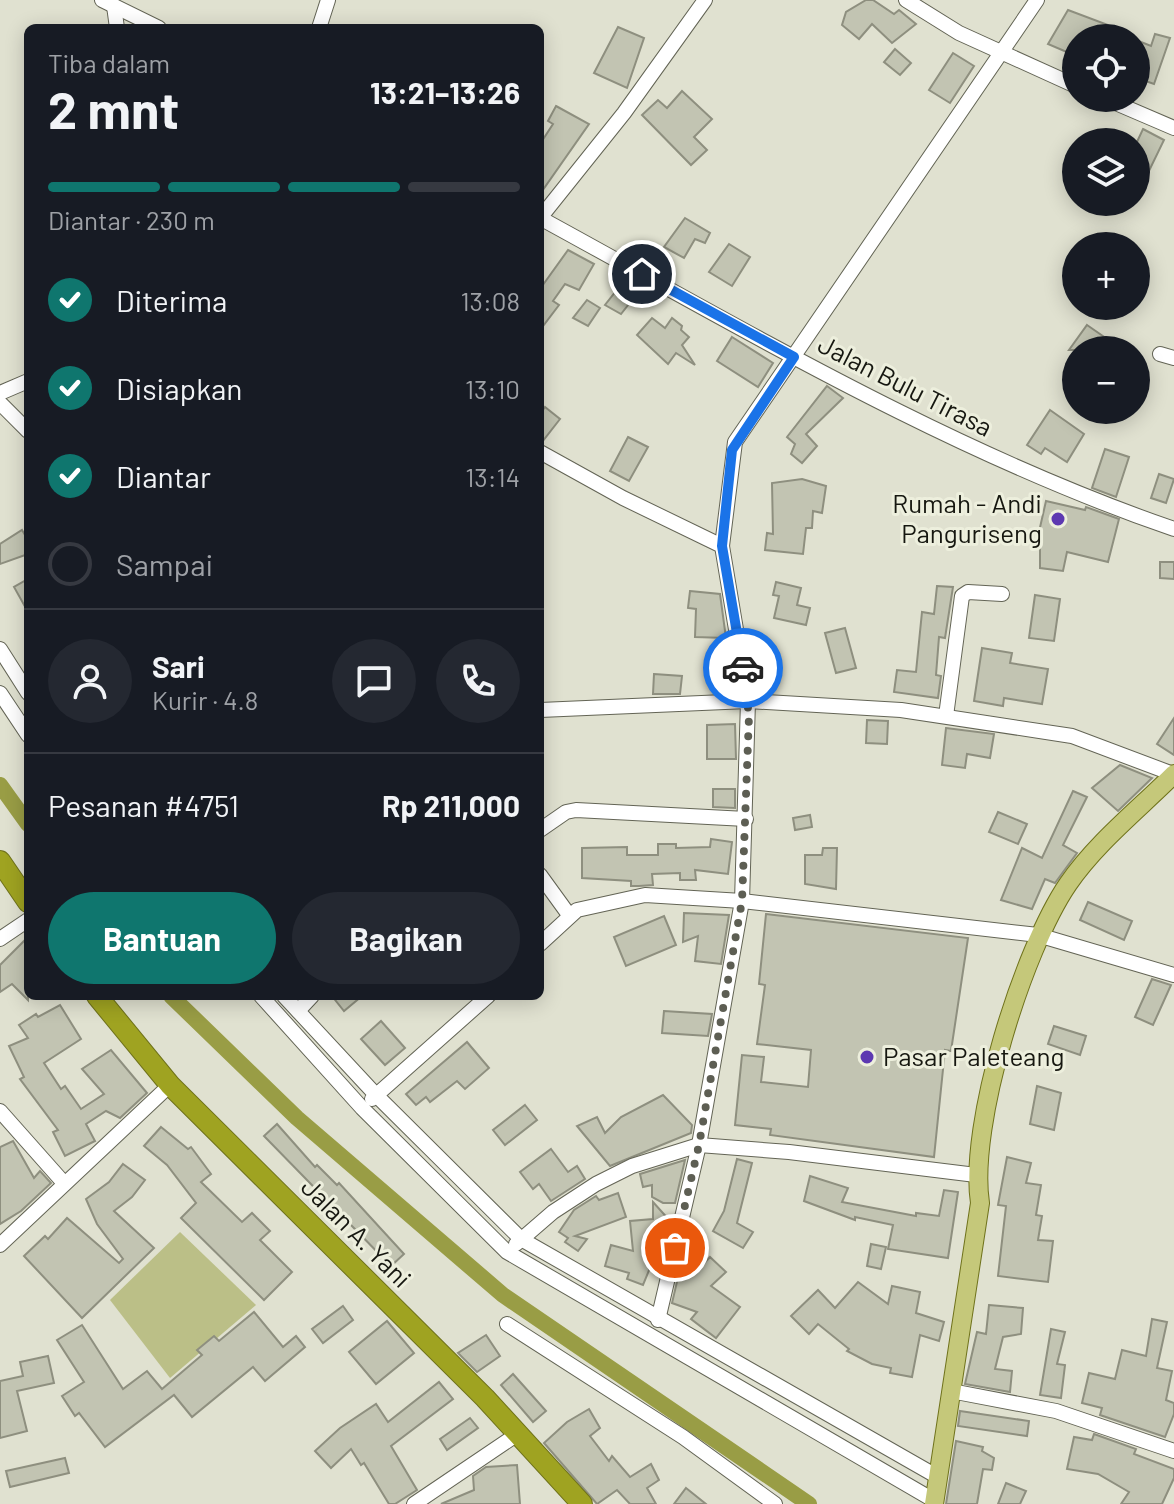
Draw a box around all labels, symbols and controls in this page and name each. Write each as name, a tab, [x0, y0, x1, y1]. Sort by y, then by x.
map controls	[1062, 24, 1150, 424]
button: locate	[1062, 24, 1150, 112]
text: Tiba dalam	[48, 47, 170, 78]
text: 13:21–13:26	[370, 74, 520, 110]
text: 2 mnt	[48, 77, 179, 139]
button: layers	[1062, 128, 1150, 216]
text: Diantar · 230 m	[48, 204, 215, 235]
button: +	[1062, 232, 1150, 320]
pin	[608, 240, 676, 308]
icon: home	[620, 252, 664, 296]
icon: check	[48, 278, 92, 322]
text: Diterima	[116, 282, 227, 318]
text: 13:08	[460, 285, 520, 316]
street label: Jalan Bulu Tirasa	[813, 327, 998, 442]
button: −	[1062, 336, 1150, 424]
icon: check	[48, 366, 92, 410]
text: Disiapkan	[116, 370, 242, 406]
text: 13:10	[465, 373, 520, 404]
icon: check	[48, 454, 92, 498]
text: Diantar	[116, 458, 211, 494]
text: 13:14	[465, 461, 520, 492]
place label: Rumah - Andi Panguriseng	[892, 487, 1042, 548]
marker: Rumah - Andi Panguriseng	[1049, 510, 1067, 528]
text: Sampai	[116, 546, 213, 582]
courier	[703, 628, 783, 708]
button: person	[48, 639, 132, 723]
button: chat	[332, 639, 416, 723]
button: phone	[436, 639, 520, 723]
icon: car	[721, 646, 765, 690]
text: Sari	[152, 648, 205, 684]
text: Kurir · 4.8	[152, 684, 258, 715]
text: Pesanan #4751	[48, 787, 239, 823]
text: Rp 211,000	[382, 787, 520, 823]
button: Bantuan	[48, 892, 276, 984]
button: Bagikan	[292, 892, 520, 984]
place label: Pasar Paleteang	[883, 1040, 1064, 1071]
marker: Pasar Paleteang	[858, 1048, 876, 1066]
street label: Jalan A. Yani	[296, 1171, 418, 1293]
pin	[641, 1214, 709, 1282]
icon: bag	[653, 1226, 697, 1270]

